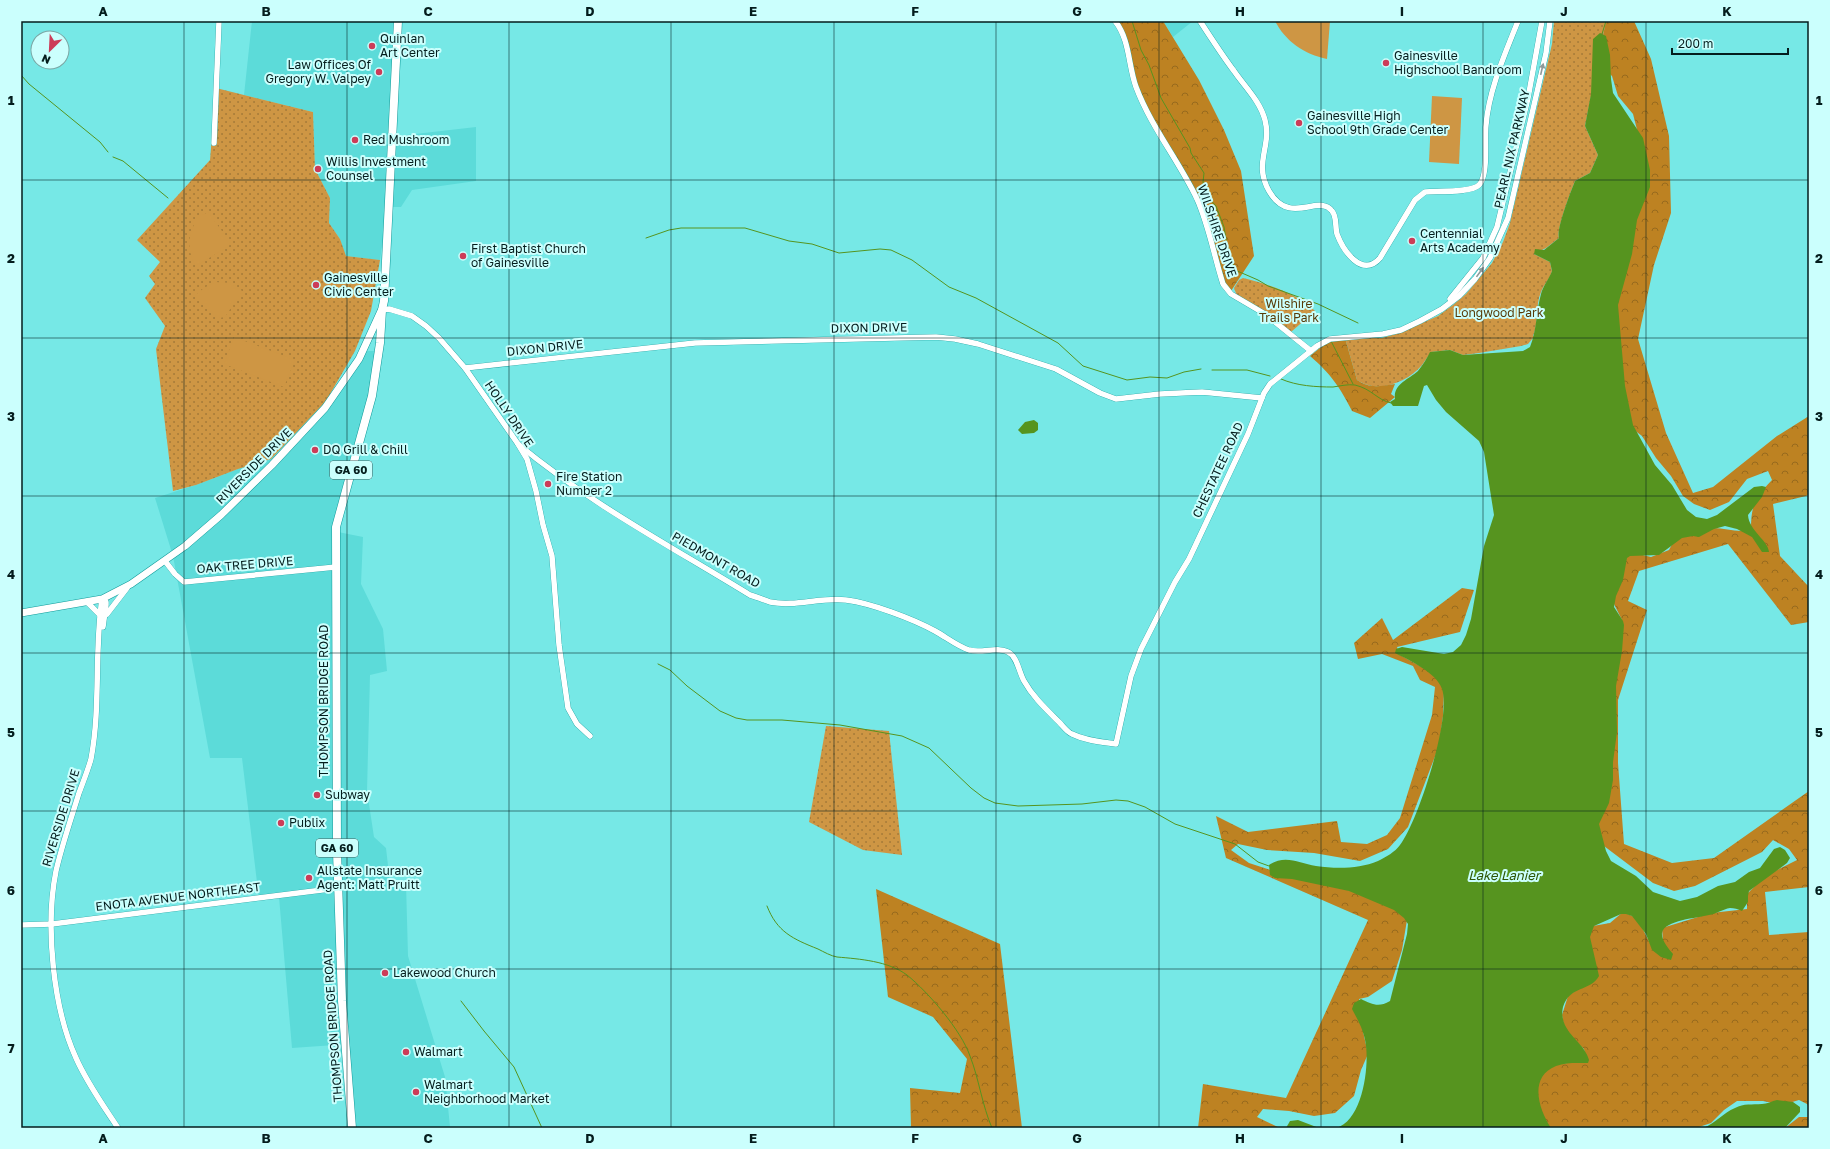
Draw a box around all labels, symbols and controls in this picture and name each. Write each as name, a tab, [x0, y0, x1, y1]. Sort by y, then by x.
text: A	[98, 3, 108, 19]
text: B	[261, 3, 271, 19]
text: C	[423, 3, 433, 19]
text: D	[585, 3, 595, 19]
text: E	[749, 3, 757, 19]
text: F	[911, 3, 919, 19]
text: G	[1072, 3, 1082, 19]
text: H	[1235, 3, 1245, 19]
text: I	[1400, 3, 1404, 19]
text: J	[1560, 3, 1568, 19]
text: K	[1722, 3, 1732, 19]
north arrow	[30, 30, 70, 70]
scale bar	[1672, 30, 1788, 56]
place label: Quinlan Art Center	[380, 31, 440, 60]
text: 200 m	[1678, 36, 1713, 51]
marker: Quinlan Art Center	[367, 41, 377, 51]
place label: Gainesville Highschool Bandroom	[1394, 48, 1522, 77]
text: N	[39, 52, 52, 67]
place label: Law Offices Of Gregory W. Valpey	[266, 57, 372, 86]
marker: Gainesville Highschool Bandroom	[1381, 58, 1391, 68]
one-way arrow	[1540, 63, 1546, 75]
marker: Law Offices Of Gregory W. Valpey	[374, 67, 384, 77]
street label: PEARL NIX PARKWAY	[1490, 88, 1533, 210]
text: 1	[8, 92, 15, 108]
text: 1	[1816, 92, 1823, 108]
place label: Gainesville High School 9th Grade Center	[1307, 108, 1449, 137]
marker: Gainesville High School 9th Grade Center	[1294, 118, 1304, 128]
place label: Red Mushroom	[363, 132, 449, 147]
marker: Red Mushroom	[350, 135, 360, 145]
place label: Willis Investment Counsel	[326, 154, 426, 183]
marker: Willis Investment Counsel	[313, 164, 323, 174]
street label: WILSHIRE DRIVE	[1195, 183, 1240, 279]
place label: Centennial Arts Academy	[1420, 226, 1500, 255]
marker: Centennial Arts Academy	[1407, 236, 1417, 246]
place label: First Baptist Church of Gainesville	[471, 241, 586, 270]
text: 2	[7, 250, 15, 266]
text: 2	[1815, 250, 1823, 266]
marker: First Baptist Church of Gainesville	[458, 251, 468, 261]
one-way arrow	[1476, 267, 1484, 278]
place label: Gainesville Civic Center	[324, 270, 394, 299]
marker: Gainesville Civic Center	[311, 280, 321, 290]
park label: Wilshire Trails Park	[1259, 296, 1319, 325]
park label: Longwood Park	[1454, 305, 1544, 320]
street label: DIXON DRIVE	[831, 319, 907, 336]
street label: DIXON DRIVE	[506, 336, 584, 359]
street label: HOLLY DRIVE	[482, 378, 537, 450]
text: 3	[7, 408, 15, 424]
text: 3	[1815, 408, 1823, 424]
street label: CHESTATEE ROAD	[1189, 419, 1246, 520]
street label: RIVERSIDE DRIVE	[213, 425, 295, 507]
place label: DQ Grill & Chill	[323, 442, 408, 457]
marker: DQ Grill & Chill	[310, 445, 320, 455]
road number: GA 60	[330, 461, 372, 479]
place label: Fire Station Number 2	[556, 469, 622, 498]
marker: Fire Station Number 2	[543, 479, 553, 489]
street label: PIEDMONT ROAD	[669, 528, 763, 591]
street label: OAK TREE DRIVE	[196, 553, 294, 576]
text: 4	[7, 566, 15, 582]
text: 4	[1815, 566, 1823, 582]
street label: THOMPSON BRIDGE ROAD	[316, 625, 331, 777]
text: 5	[7, 724, 15, 740]
text: 5	[1815, 724, 1823, 740]
street label: RIVERSIDE DRIVE	[39, 767, 83, 868]
place label: Subway	[325, 787, 370, 802]
marker: Subway	[312, 790, 322, 800]
place label: Publix	[289, 815, 326, 830]
marker: Publix	[276, 818, 286, 828]
road number: GA 60	[316, 839, 358, 857]
place label: Allstate Insurance Agent: Matt Pruitt	[317, 863, 422, 892]
water label: Lake Lanier	[1468, 867, 1542, 883]
marker: Allstate Insurance Agent: Matt Pruitt	[304, 873, 314, 883]
street label: ENOTA AVENUE NORTHEAST	[95, 879, 262, 914]
text: 6	[7, 882, 15, 898]
text: 6	[1815, 882, 1823, 898]
street label: THOMPSON BRIDGE ROAD	[320, 949, 345, 1103]
place label: Lakewood Church	[393, 965, 496, 980]
marker: Lakewood Church	[380, 968, 390, 978]
text: 7	[7, 1040, 15, 1056]
text: 7	[1815, 1040, 1823, 1056]
place label: Walmart	[414, 1044, 463, 1059]
marker: Walmart	[401, 1047, 411, 1057]
place label: Walmart Neighborhood Market	[424, 1077, 550, 1106]
marker: Walmart Neighborhood Market	[411, 1087, 421, 1097]
text: A	[98, 1130, 108, 1146]
text: B	[261, 1130, 271, 1146]
text: C	[423, 1130, 433, 1146]
text: D	[585, 1130, 595, 1146]
text: E	[749, 1130, 757, 1146]
text: F	[911, 1130, 919, 1146]
text: G	[1072, 1130, 1082, 1146]
text: H	[1235, 1130, 1245, 1146]
text: I	[1400, 1130, 1404, 1146]
text: J	[1560, 1130, 1568, 1146]
text: K	[1722, 1130, 1732, 1146]

